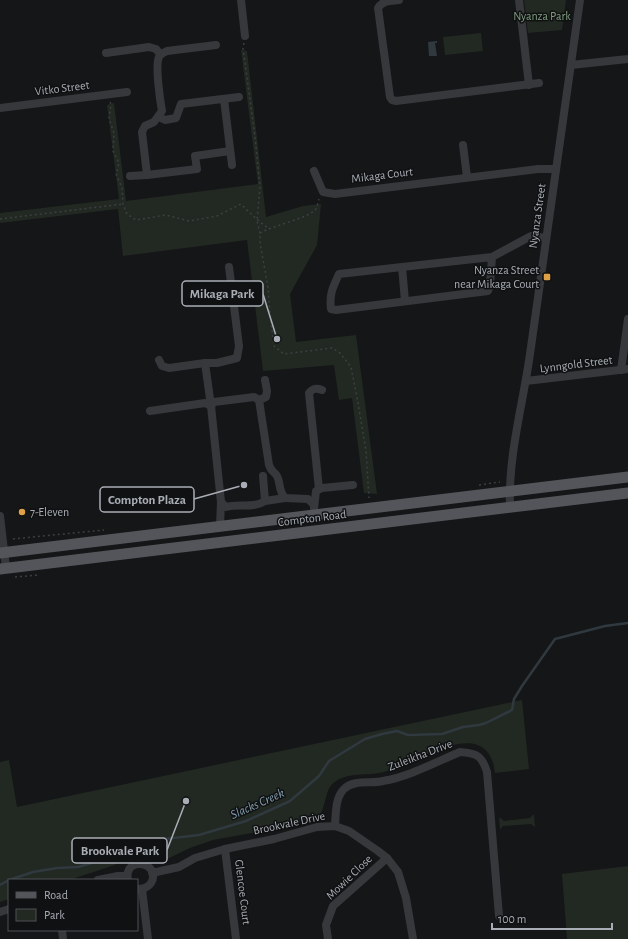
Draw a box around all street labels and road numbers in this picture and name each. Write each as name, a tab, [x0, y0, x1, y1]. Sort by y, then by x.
street label: Vitko Street	[34, 79, 90, 97]
street label: Mikaga Court	[351, 165, 414, 185]
street label: Nyanza Street	[527, 183, 548, 249]
street label: Lynngold Street	[539, 354, 613, 375]
street label: Compton Road	[277, 508, 347, 528]
street label: Zuleikha Drive	[386, 737, 454, 773]
street label: Brookvale Drive	[252, 810, 326, 836]
street label: Mowie Close	[324, 852, 374, 902]
street label: Glencoe Court	[233, 859, 253, 925]

